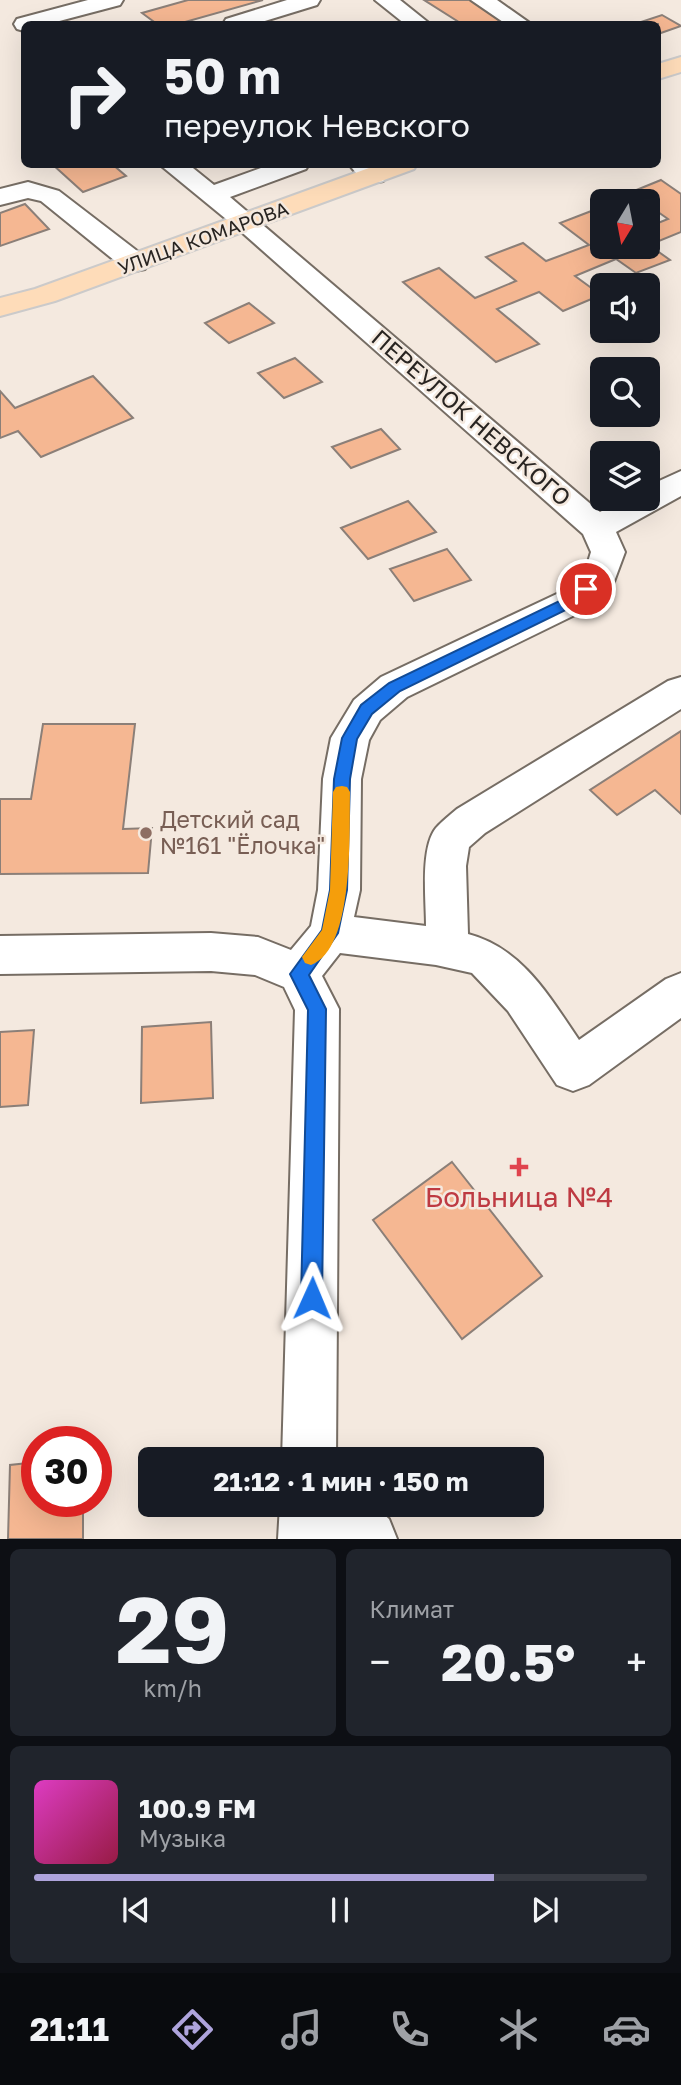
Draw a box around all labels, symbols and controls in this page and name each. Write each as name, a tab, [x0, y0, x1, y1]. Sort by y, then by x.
text: 50 m	[164, 46, 281, 105]
icon: right	[49, 49, 140, 140]
text: переулок Невского	[164, 106, 470, 144]
north arrow	[590, 189, 660, 259]
map controls	[590, 189, 660, 511]
street label: УЛИЦА КОМАРОВА	[114, 196, 292, 279]
button: sound	[590, 273, 660, 343]
street label: ПЕРЕУЛОК НЕВСКОГО	[366, 323, 577, 511]
button: search	[590, 357, 660, 427]
button: layers	[590, 441, 660, 511]
pin	[556, 559, 616, 619]
icon: arrive	[567, 570, 605, 608]
place label: Детский сад №161 "Ёлочка"	[160, 805, 325, 859]
marker: Детский сад №161 "Ёлочка"	[138, 825, 154, 841]
marker: Больница №4	[509, 1157, 529, 1177]
place label: Больница №4	[425, 1180, 613, 1213]
position arrow	[275, 1261, 349, 1335]
speed limit sign: 30	[21, 1426, 112, 1517]
text: 21:12 · 1 мин · 150 m	[213, 1466, 469, 1497]
text: 29	[116, 1574, 229, 1683]
text: Климат	[370, 1595, 454, 1623]
text: 20.5°	[441, 1630, 575, 1692]
text: −	[370, 1639, 390, 1684]
text: +	[626, 1639, 647, 1684]
text: km/h	[143, 1674, 202, 1702]
text: 100.9 FM	[139, 1793, 256, 1824]
text: Музыка	[139, 1824, 226, 1852]
icon: previous	[117, 1891, 155, 1929]
icon: pause	[321, 1891, 359, 1929]
icon: next	[526, 1891, 564, 1929]
icon: directions	[168, 2005, 217, 2054]
icon: music	[277, 2005, 326, 2054]
icon: phone	[385, 2005, 434, 2054]
icon: climate	[494, 2005, 543, 2054]
icon: car	[602, 2005, 651, 2054]
text: 21:11	[30, 2010, 109, 2048]

